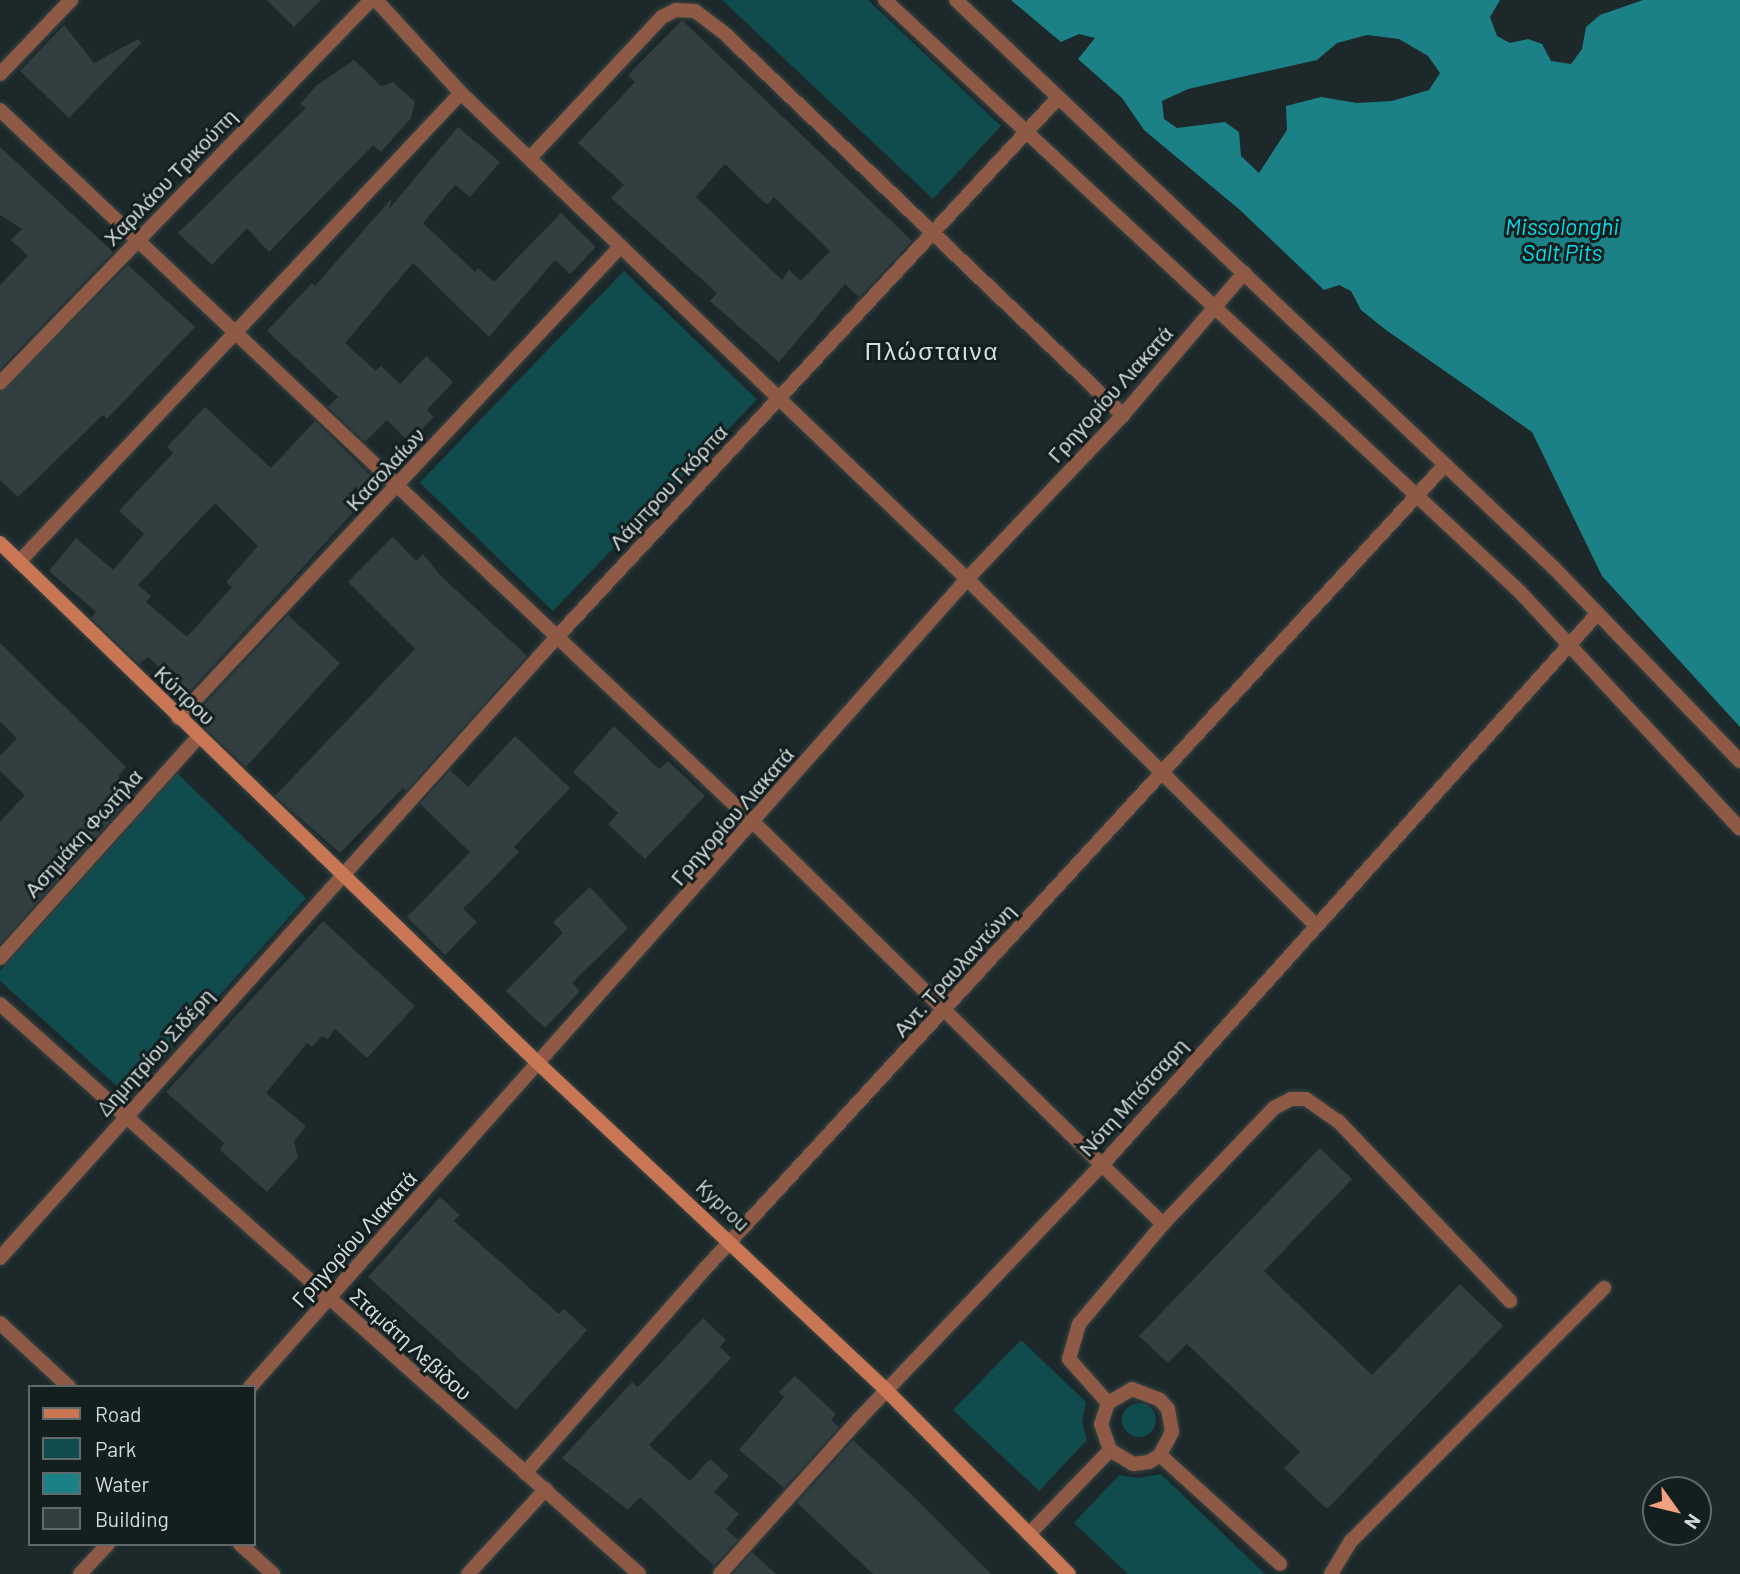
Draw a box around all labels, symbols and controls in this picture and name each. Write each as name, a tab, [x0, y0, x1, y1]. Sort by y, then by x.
street label: Χαριλάου Τρικούπη	[98, 103, 242, 251]
water label: Missolonghi Salt Pits	[1505, 212, 1619, 266]
street label: Γρηγορίου Λιακατά	[1042, 321, 1178, 467]
district label: Πλώσταινα	[866, 337, 998, 365]
street label: Λάμπρου Γκόρπα	[604, 419, 732, 555]
street label: Κασολαίων	[340, 422, 430, 516]
street label: Κύπρου	[150, 660, 220, 730]
street label: Γρηγορίου Λιακατά	[665, 742, 799, 890]
street label: Ασημάκη Φωτήλα	[19, 764, 147, 902]
street label: Αντ. Τραυλαντώνη	[888, 898, 1020, 1042]
street label: Δημητρίου Σιδέρη	[91, 983, 219, 1121]
street label: Νότη Μπότσαρη	[1073, 1033, 1193, 1161]
street label: Γρηγορίου Λιακατά	[286, 1166, 422, 1312]
street label: Kyprou	[691, 1174, 755, 1236]
street label: Σταμάτη Λεβίδου	[345, 1283, 477, 1405]
legend	[28, 1385, 256, 1546]
text: Road	[95, 1401, 141, 1426]
text: Park	[95, 1436, 136, 1461]
text: Water	[95, 1471, 149, 1496]
north arrow	[1642, 1476, 1712, 1546]
text: Building	[95, 1506, 169, 1531]
text: N	[1680, 1510, 1706, 1534]

